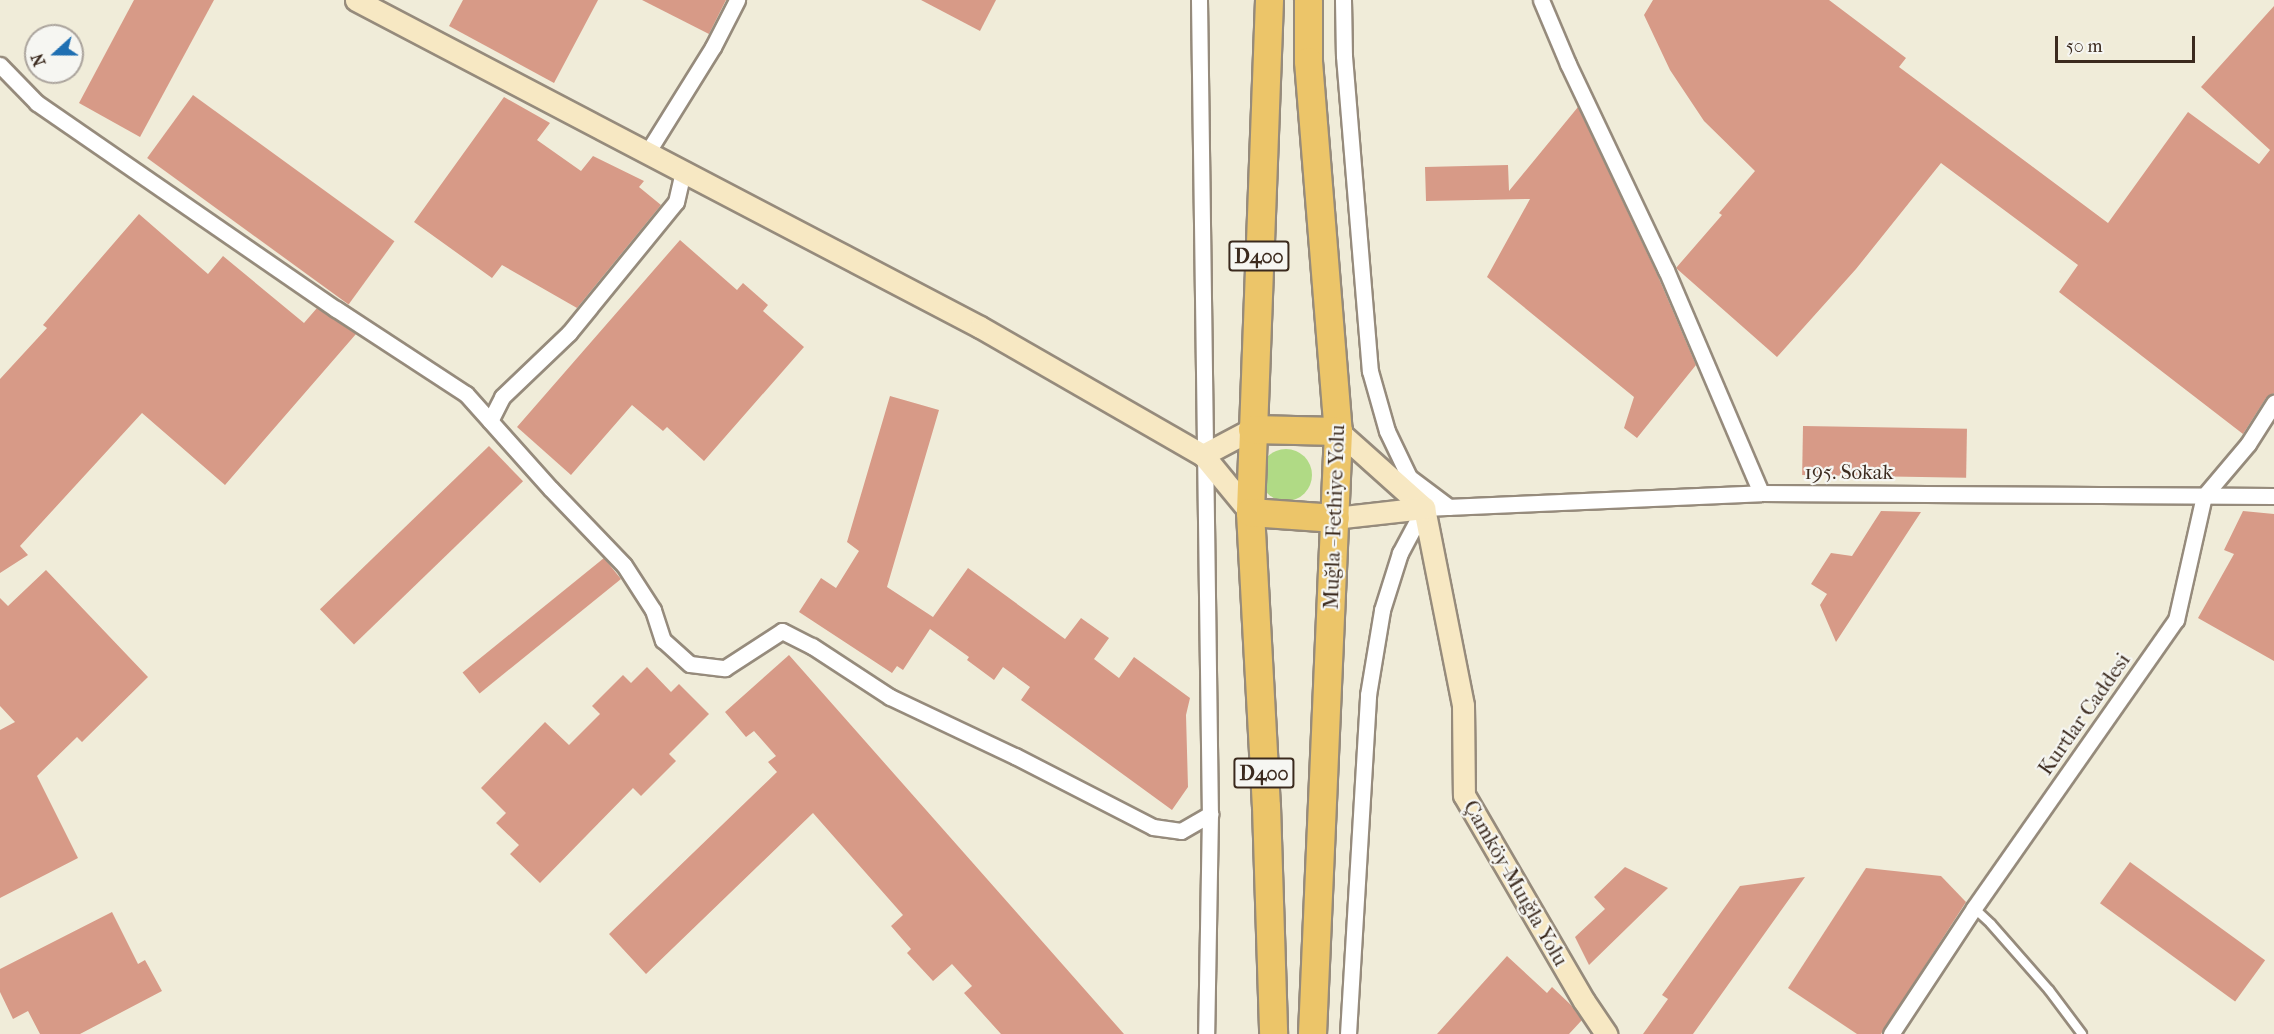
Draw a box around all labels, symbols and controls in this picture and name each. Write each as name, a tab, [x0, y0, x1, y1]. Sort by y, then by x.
north arrow	[24, 24, 84, 84]
scale bar	[2058, 24, 2198, 62]
text: 50 m	[2066, 36, 2102, 57]
text: N	[28, 51, 50, 69]
road number: D400	[1228, 239, 1290, 273]
street label: Muğla - Fethiye Yolu	[1318, 424, 1350, 610]
street label: 195. Sokak	[1805, 459, 1893, 485]
street label: Kurtlar Caddesi	[2033, 648, 2135, 780]
road number: D400	[1232, 756, 1296, 790]
street label: Çamköy-Muığla Yolu	[1458, 796, 1574, 970]

